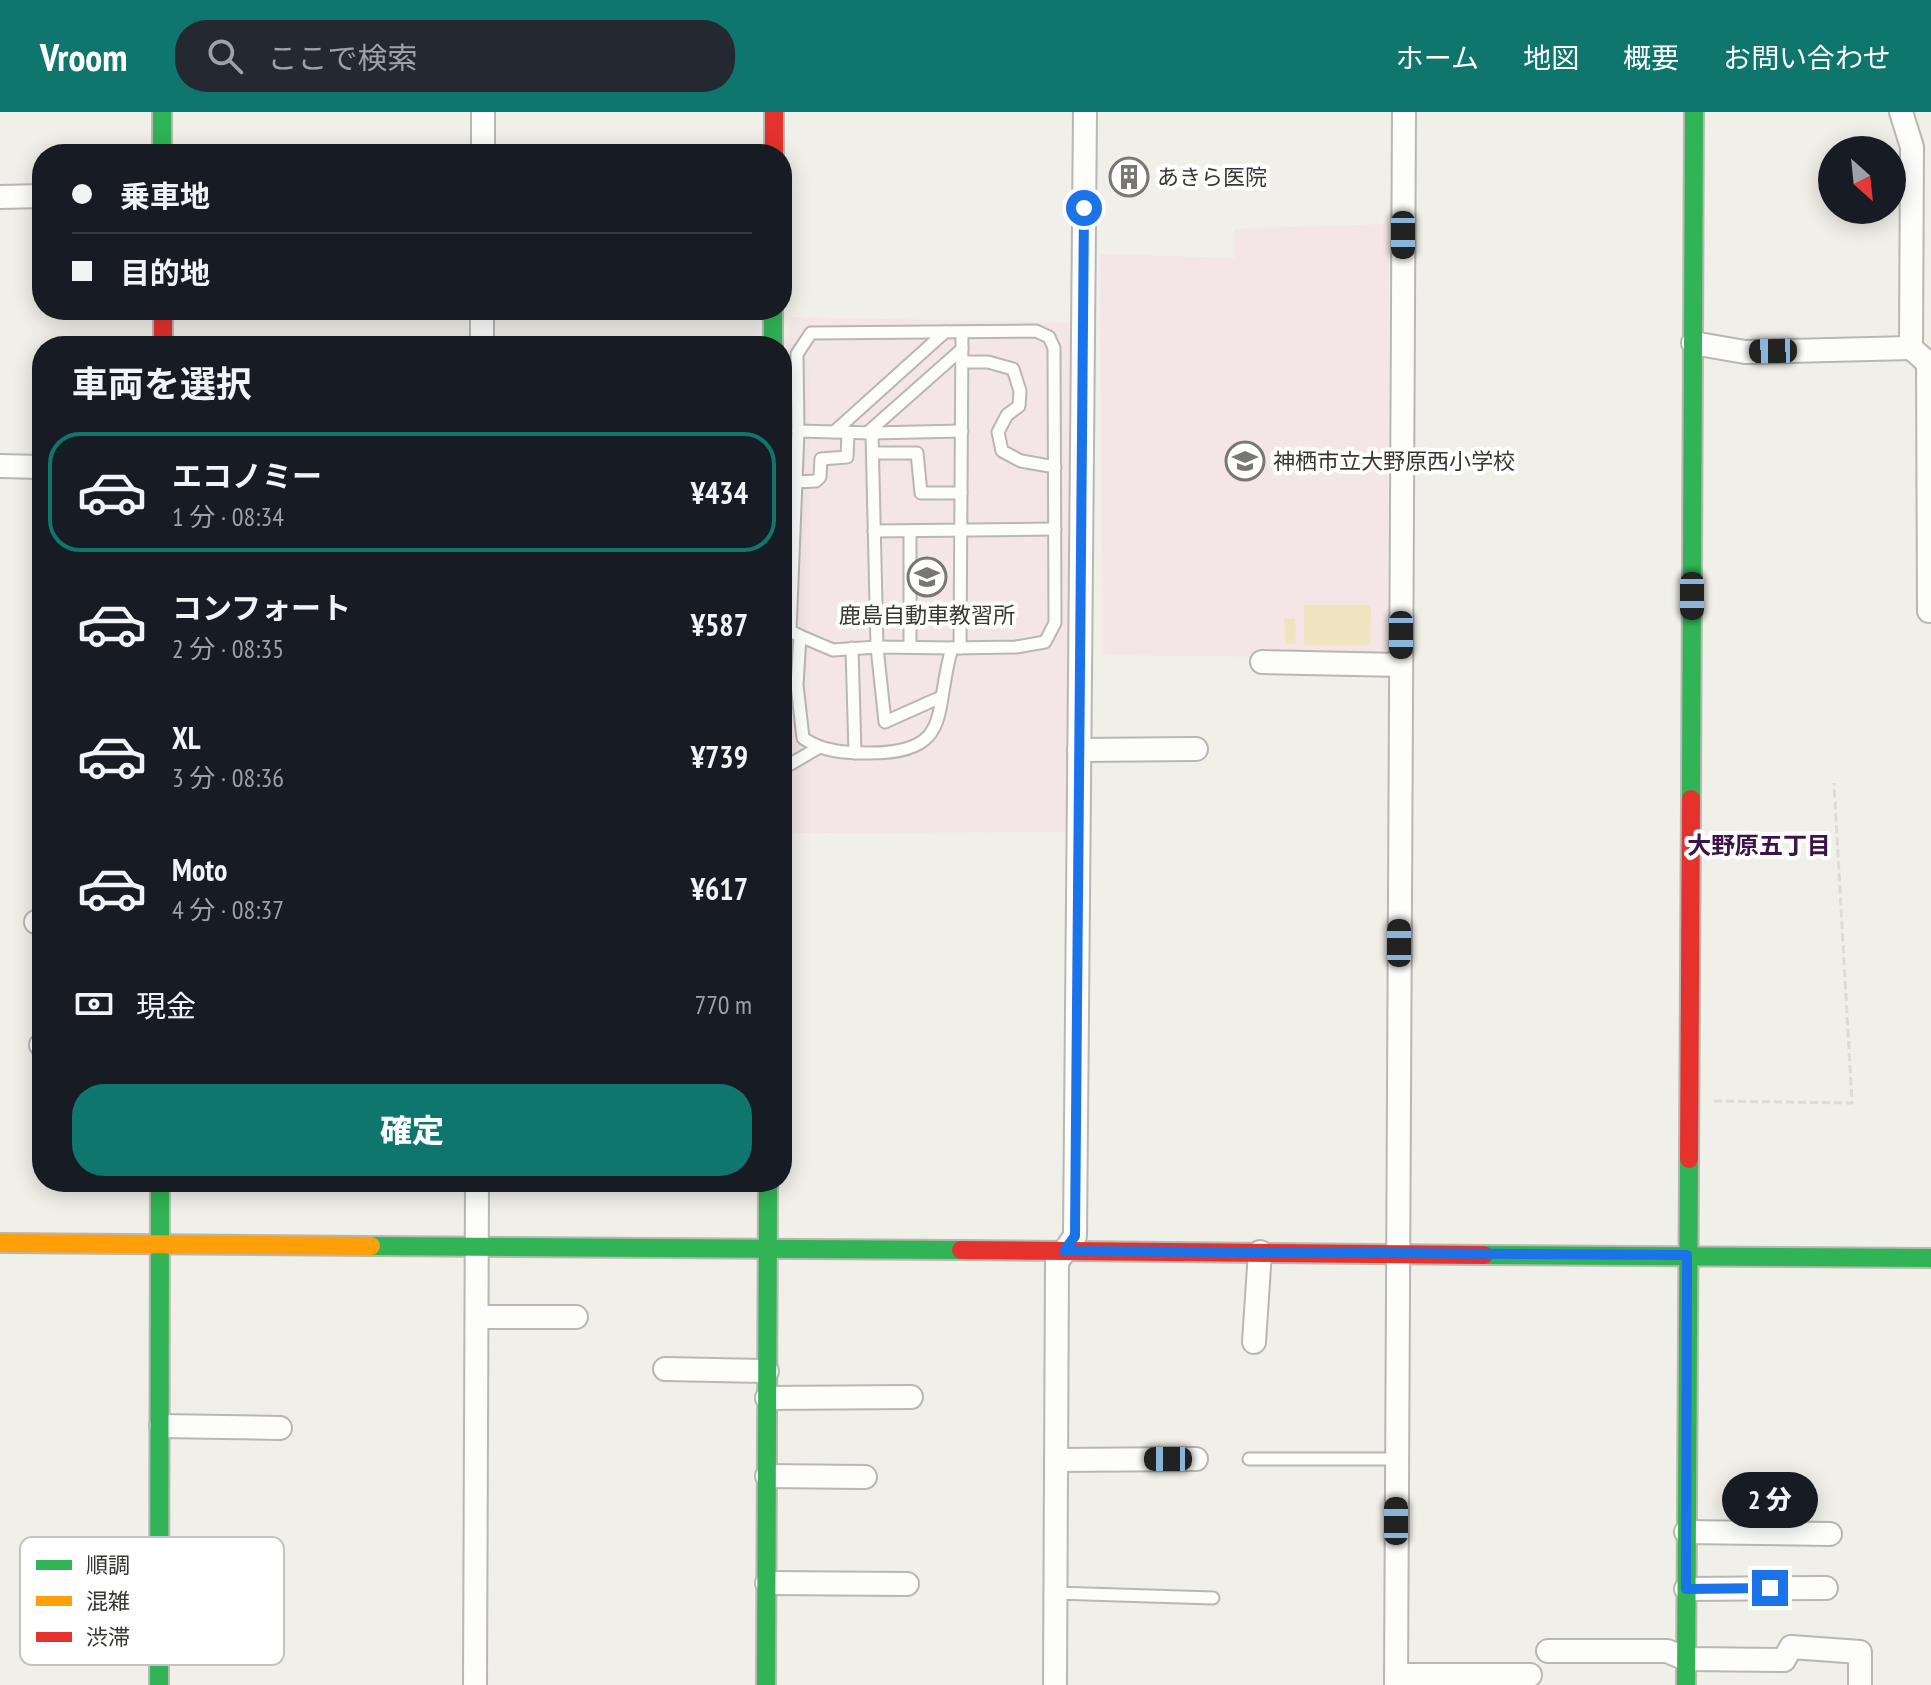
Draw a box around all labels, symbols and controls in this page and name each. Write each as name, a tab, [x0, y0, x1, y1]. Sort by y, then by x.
search box	[175, 20, 735, 92]
text: Vroom	[40, 32, 127, 81]
icon: search	[203, 34, 247, 78]
text: ここで検索	[267, 38, 417, 77]
text: ホーム	[1396, 39, 1479, 76]
text: 地図	[1523, 39, 1579, 76]
text: 概要	[1623, 39, 1679, 76]
text: お問い合わせ	[1723, 39, 1891, 76]
north arrow	[1818, 136, 1906, 224]
map controls	[1818, 136, 1906, 224]
building icon: あきら医院	[1108, 156, 1150, 198]
place label: あきら医院	[1157, 163, 1267, 191]
text: 乗車地	[120, 176, 210, 215]
route start	[1066, 190, 1102, 226]
car	[1391, 211, 1415, 259]
text: 目的地	[120, 253, 210, 292]
car	[1749, 339, 1797, 363]
text: 車両を選択	[72, 360, 252, 407]
school or university icon: 神栖市立大野原西小学校	[1224, 440, 1266, 482]
place label: 神栖市立大野原西小学校	[1273, 447, 1515, 475]
icon: car	[76, 456, 148, 528]
text: エコノミー	[172, 456, 322, 495]
text: ¥434	[691, 473, 748, 512]
text: 1 分 · 08:34	[172, 500, 284, 533]
school or university icon: 鹿島自動車教習所	[906, 556, 948, 598]
car	[1680, 572, 1704, 620]
icon: car	[76, 588, 148, 660]
text: コンフォート	[172, 588, 351, 627]
place label: 鹿島自動車教習所	[839, 601, 1015, 629]
text: ¥587	[691, 605, 748, 644]
car	[1389, 611, 1413, 659]
text: 2 分 · 08:35	[172, 632, 284, 665]
text: XL	[172, 718, 201, 757]
icon: car	[76, 720, 148, 792]
text: ¥739	[691, 737, 748, 776]
text: 3 分 · 08:36	[172, 761, 284, 794]
district label: 大野原五丁目	[1687, 830, 1831, 861]
text: Moto	[172, 850, 227, 889]
icon: car	[76, 852, 148, 924]
text: ¥617	[691, 869, 748, 908]
text: 4 分 · 08:37	[172, 893, 284, 926]
car	[1387, 919, 1411, 967]
icon: cash	[72, 982, 116, 1026]
text: 現金	[136, 986, 196, 1025]
text: 770 m	[694, 988, 752, 1021]
button: 確定	[72, 1084, 752, 1176]
car	[1144, 1447, 1192, 1471]
callout: 2 分	[1722, 1472, 1818, 1528]
text: 2 分	[1748, 1483, 1792, 1516]
car	[1384, 1497, 1408, 1545]
legend	[20, 1537, 284, 1665]
text: 順調	[86, 1551, 130, 1579]
route end	[1752, 1570, 1788, 1606]
text: 混雑	[86, 1587, 130, 1615]
text: 渋滞	[86, 1623, 130, 1651]

